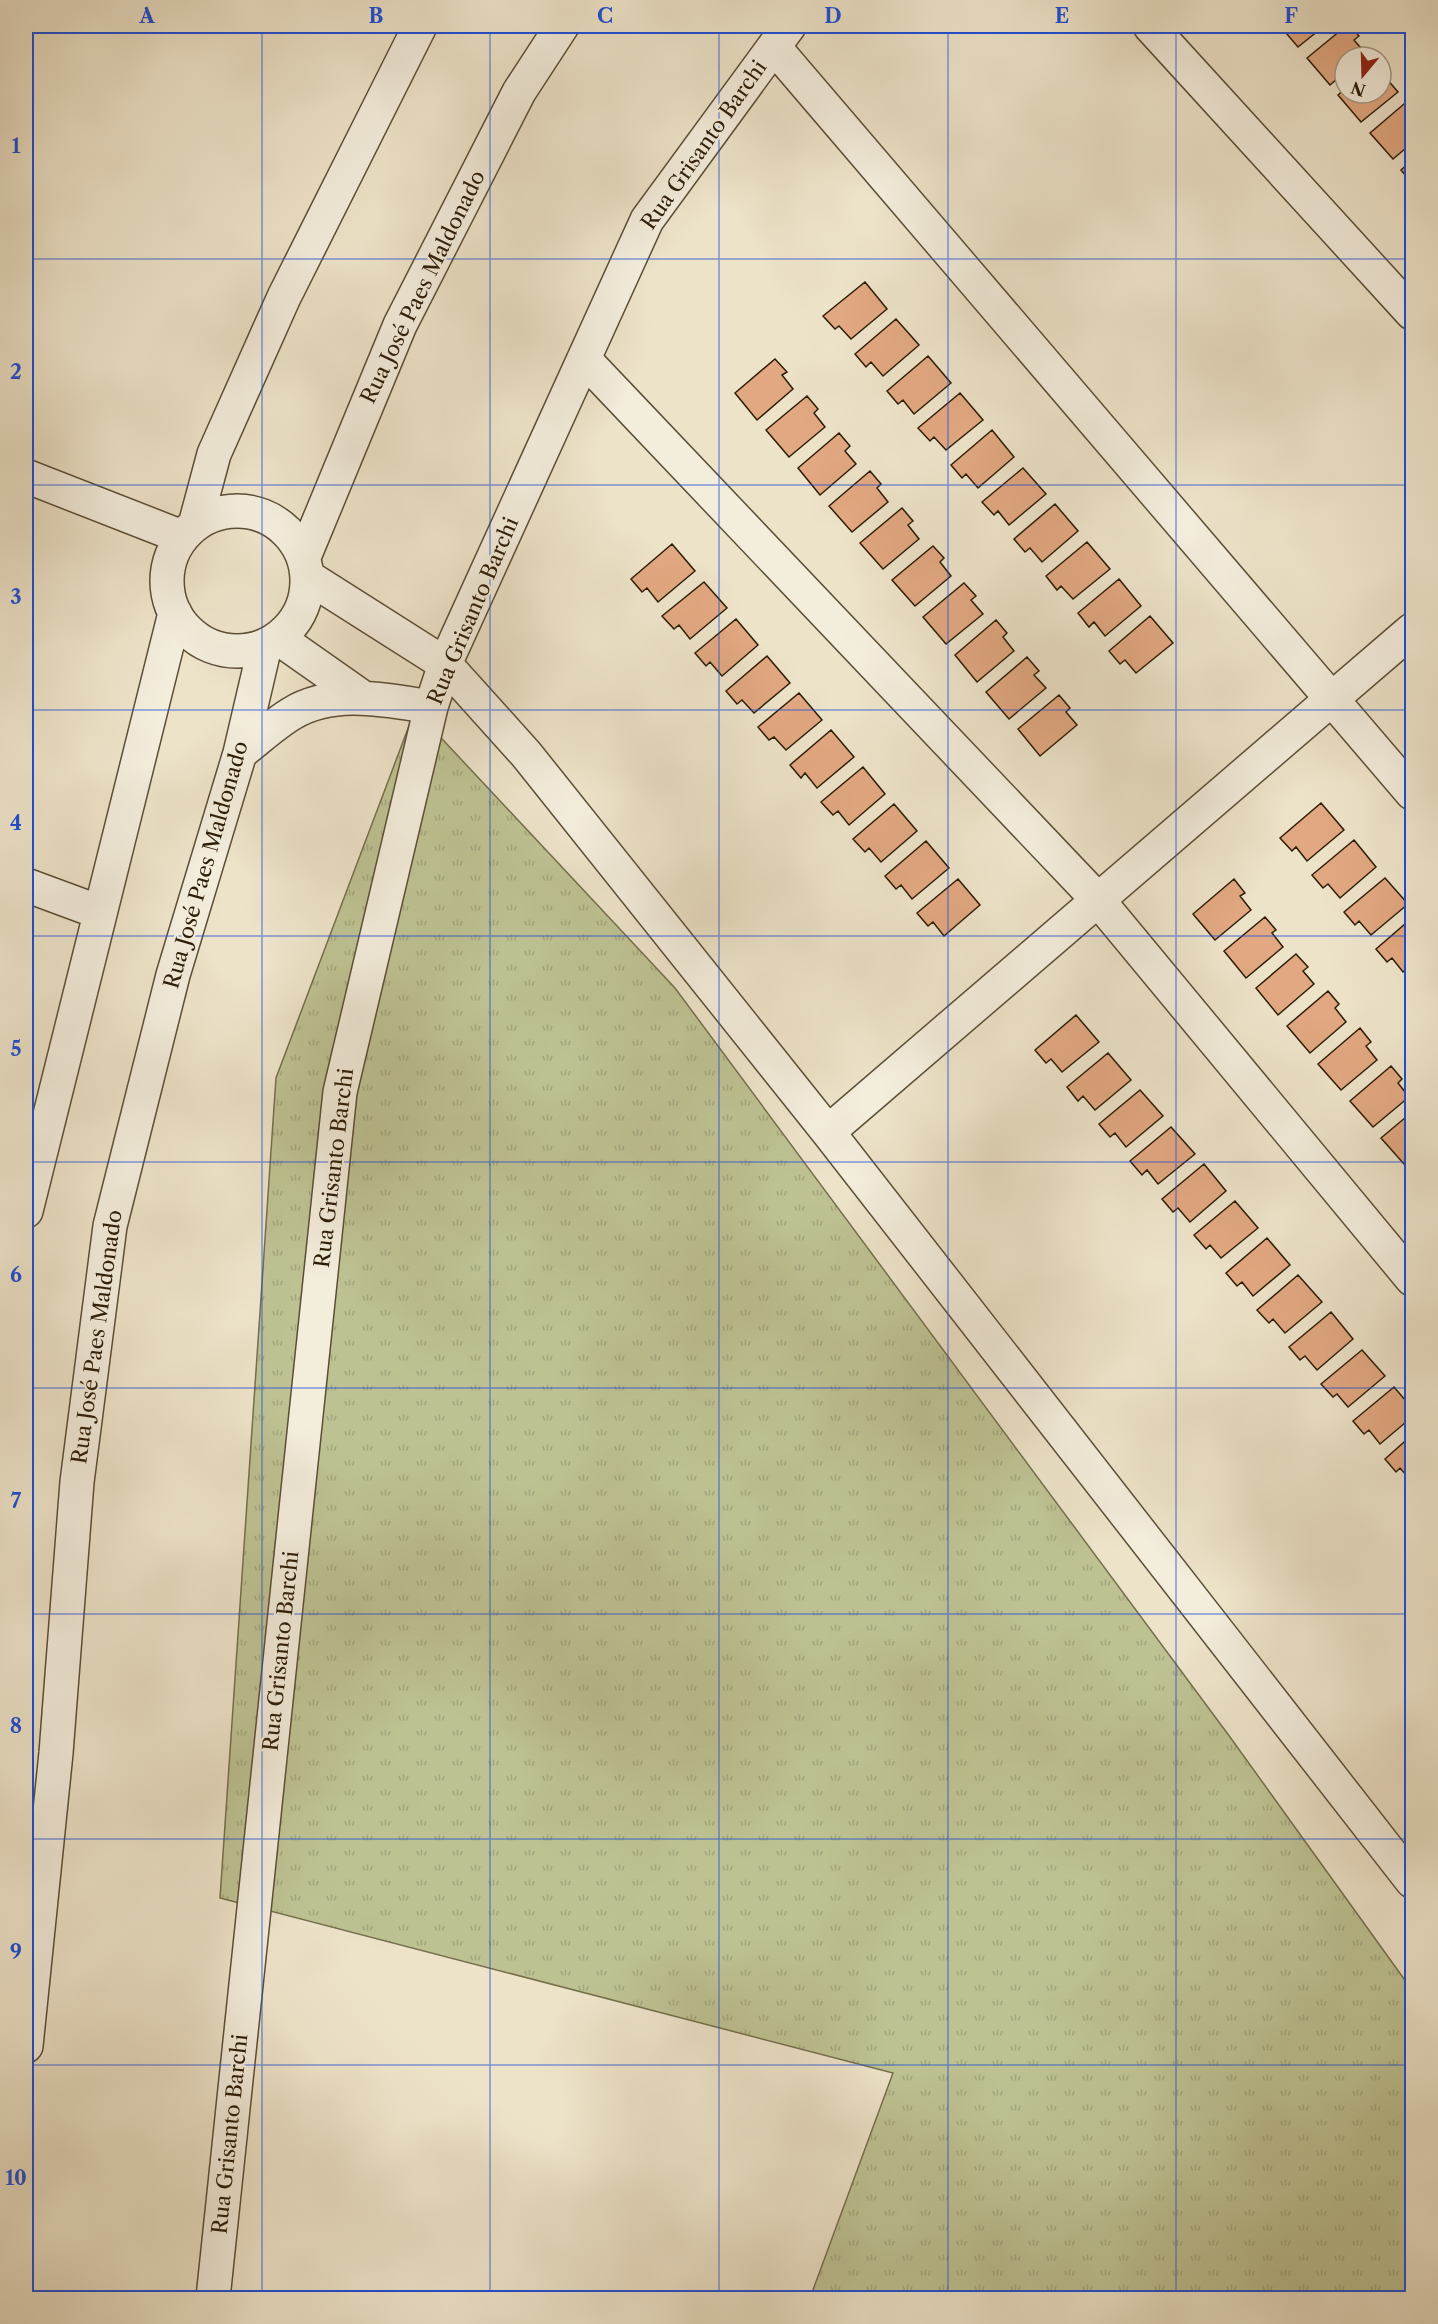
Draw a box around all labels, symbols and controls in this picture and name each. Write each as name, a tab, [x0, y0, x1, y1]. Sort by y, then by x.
text: A	[138, 4, 155, 28]
text: B	[369, 4, 384, 28]
text: C	[597, 4, 613, 28]
text: D	[824, 4, 842, 28]
text: E	[1055, 4, 1069, 28]
text: F	[1284, 4, 1298, 28]
north arrow	[1333, 45, 1393, 105]
street label: Rua Grisanto Barchi	[636, 55, 771, 234]
text: N	[1348, 77, 1368, 101]
text: 1	[12, 134, 21, 158]
street label: Rua José Paes Maldonado	[355, 166, 490, 407]
text: 2	[10, 360, 22, 384]
street label: Rua Grisanto Barchi	[422, 513, 523, 708]
text: 3	[10, 585, 22, 609]
street label: Rua José Paes Maldonado	[158, 738, 253, 991]
text: 4	[10, 811, 22, 835]
text: 5	[10, 1037, 22, 1061]
street label: Rua Grisanto Barchi	[309, 1067, 358, 1269]
street label: Rua José Paes Maldonado	[66, 1208, 127, 1466]
text: 6	[10, 1263, 22, 1287]
text: 7	[11, 1489, 22, 1513]
street label: Rua Grisanto Barchi	[258, 1550, 303, 1752]
text: 8	[10, 1714, 22, 1738]
text: 9	[10, 1940, 22, 1964]
street label: Rua Grisanto Barchi	[207, 2033, 252, 2235]
text: 10	[5, 2166, 27, 2190]

